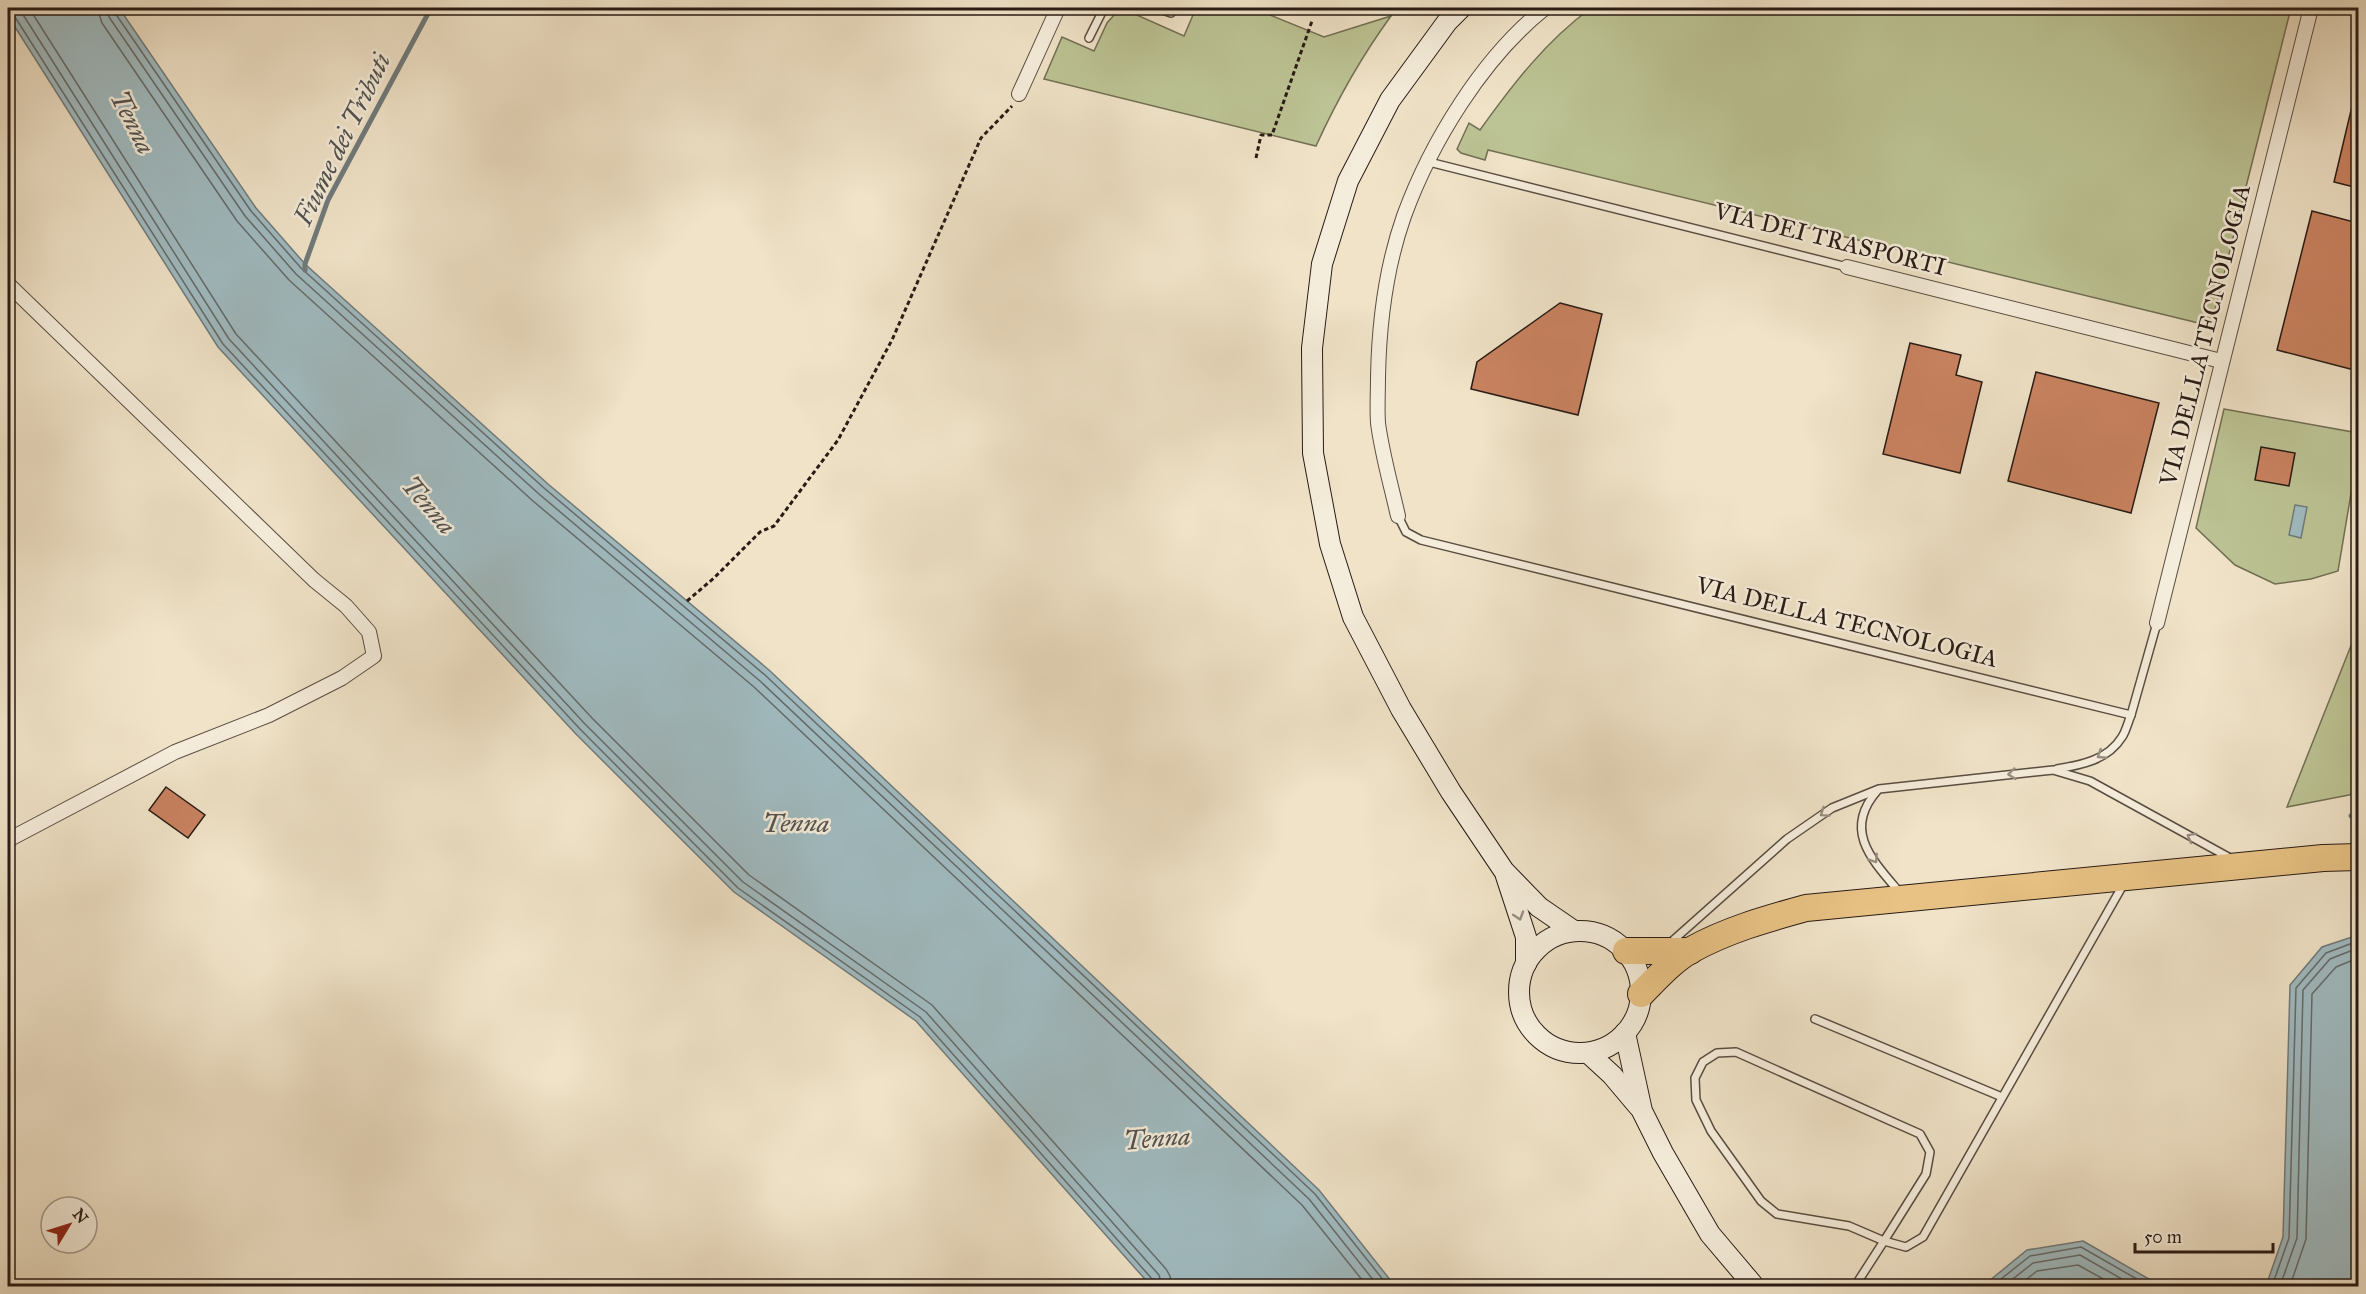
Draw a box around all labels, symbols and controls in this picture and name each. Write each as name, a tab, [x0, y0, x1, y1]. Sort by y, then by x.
water label: Fiume dei Tributi	[286, 47, 398, 231]
water label: Tenna	[104, 85, 162, 159]
street label: VIA DELLA TECNOLOGIA	[2153, 181, 2257, 490]
street label: VIA DEI TRASPORTI	[1710, 195, 1949, 282]
water label: Tenna	[395, 469, 463, 541]
street label: VIA DELLA TECNOLOGIA	[1692, 570, 2001, 674]
one-way arrow	[2097, 747, 2108, 758]
one-way arrow	[2008, 767, 2017, 780]
one-way arrow	[1819, 806, 1830, 817]
water label: Tenna	[763, 807, 829, 839]
one-way arrow	[2187, 833, 2197, 844]
one-way arrow	[1866, 853, 1877, 864]
one-way arrow	[1512, 911, 1525, 921]
water label: Tenna	[1122, 1119, 1192, 1157]
north arrow	[39, 1195, 99, 1255]
text: N	[69, 1205, 92, 1228]
scale bar	[2135, 1216, 2273, 1254]
text: 50 m	[2144, 1226, 2182, 1248]

